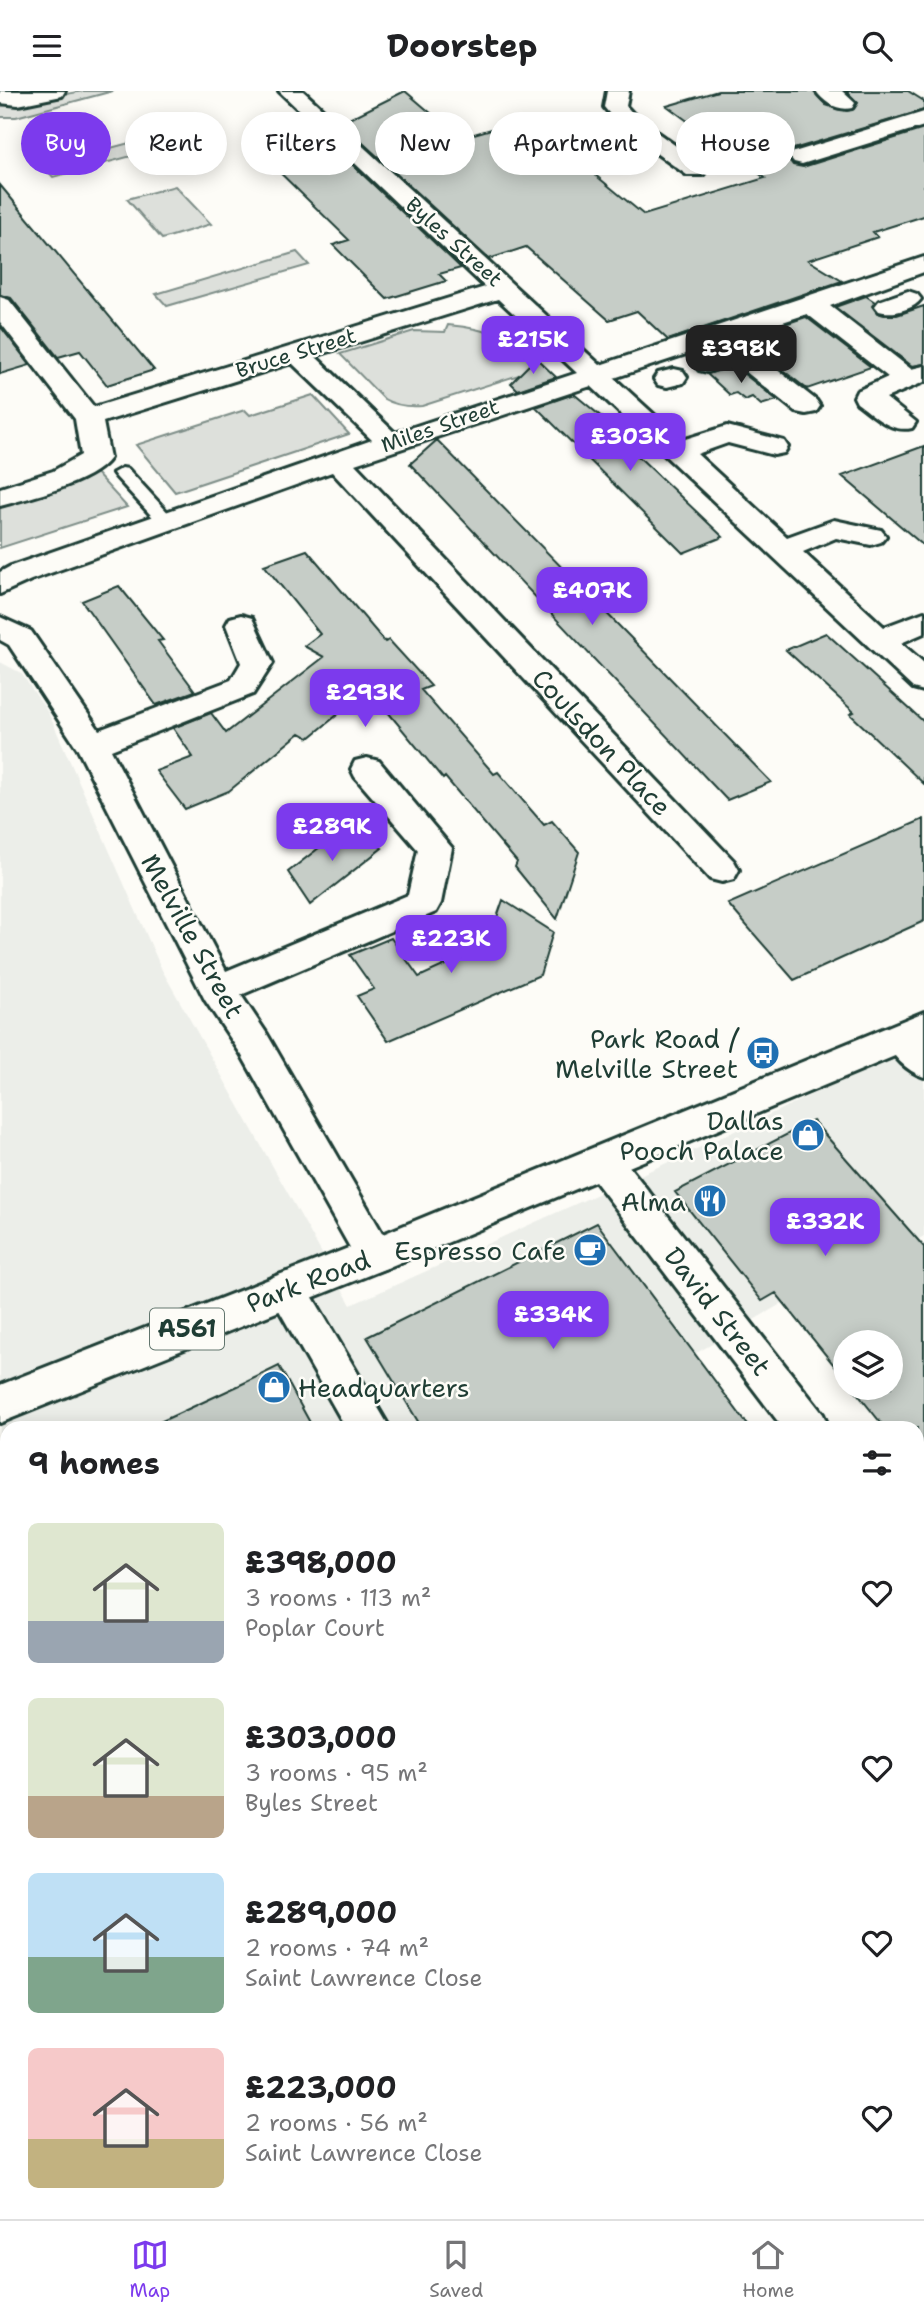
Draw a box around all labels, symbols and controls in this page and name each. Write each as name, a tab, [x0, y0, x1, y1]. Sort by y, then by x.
text: Doorstep	[387, 24, 537, 67]
icon: menu	[28, 27, 66, 65]
icon: search	[858, 27, 896, 65]
chip: Buy	[21, 112, 111, 175]
chip: Rent	[125, 112, 227, 175]
chip: Filters	[241, 112, 361, 175]
chip: New	[375, 112, 475, 175]
chip: Apartment	[489, 112, 662, 175]
chip: House	[676, 112, 795, 175]
street label: Byles Street	[400, 191, 508, 293]
pin: £215K	[484, 317, 582, 376]
street label: Bruce Street	[232, 321, 360, 385]
text: £215K	[498, 324, 569, 354]
pin: £398K	[692, 325, 790, 385]
text: £398K	[702, 333, 780, 363]
street label: Miles Street	[377, 393, 503, 459]
pin: £303K	[581, 413, 679, 473]
text: £303K	[591, 421, 669, 451]
pin: £407K	[543, 567, 641, 627]
text: £407K	[552, 575, 632, 605]
street label: Coulsdon Place	[525, 661, 679, 823]
pin: £293K	[316, 669, 414, 729]
text: £293K	[326, 677, 404, 707]
pin: £289K	[283, 803, 381, 863]
text: £289K	[292, 811, 372, 841]
street label: Melville Street	[133, 847, 253, 1025]
pin: £223K	[402, 915, 500, 975]
text: £223K	[412, 923, 490, 953]
place label: Park Road / Melville Street	[555, 1021, 740, 1086]
bus stop icon: Park Road / Melville Street	[744, 1034, 782, 1072]
place label: Dallas Pooch Palace	[620, 1103, 784, 1168]
shop icon: Dallas Pooch Palace	[789, 1116, 827, 1154]
restaurant icon: Alma	[691, 1182, 729, 1220]
place label: Alma	[621, 1184, 686, 1219]
pin: £332K	[776, 1199, 874, 1258]
text: £332K	[786, 1206, 864, 1236]
cafe icon: Espresso Cafe	[571, 1231, 609, 1269]
place label: Espresso Cafe	[394, 1233, 566, 1268]
street label: David Street	[657, 1239, 779, 1383]
street label: Park Road	[241, 1241, 375, 1321]
pin: £334K	[504, 1291, 602, 1351]
text: £334K	[514, 1299, 592, 1329]
road number: A561	[150, 1309, 224, 1349]
map controls	[833, 1330, 903, 1400]
button: layers	[833, 1330, 903, 1400]
shop icon: Headquarters	[255, 1368, 293, 1406]
place label: Headquarters	[298, 1370, 470, 1405]
text: 9 homes	[28, 1443, 160, 1484]
icon: filters	[858, 1444, 896, 1482]
text: £398,000	[245, 1542, 397, 1583]
icon: home	[84, 1551, 168, 1635]
icon: heart	[858, 1574, 896, 1612]
text: 3 rooms · 113 m²	[245, 1583, 431, 1613]
text: Poplar Court	[245, 1613, 385, 1643]
text: £303,000	[245, 1717, 397, 1758]
icon: home	[84, 1726, 168, 1810]
icon: heart	[858, 1749, 896, 1787]
text: 3 rooms · 95 m²	[245, 1758, 428, 1788]
text: Byles Street	[245, 1788, 378, 1818]
text: £289,000	[245, 1892, 397, 1933]
icon: home	[84, 1901, 168, 1985]
icon: heart	[858, 1924, 896, 1962]
text: 2 rooms · 74 m²	[245, 1933, 429, 1963]
text: Saint Lawrence Close	[245, 1963, 482, 1993]
text: £223,000	[245, 2067, 397, 2108]
icon: home	[84, 2076, 168, 2160]
icon: heart	[858, 2099, 896, 2137]
text: 2 rooms · 56 m²	[245, 2108, 428, 2138]
text: Saint Lawrence Close	[245, 2138, 482, 2168]
tab: Map	[130, 2236, 170, 2303]
tab: Saved	[429, 2236, 483, 2303]
tab: Home	[742, 2236, 794, 2303]

